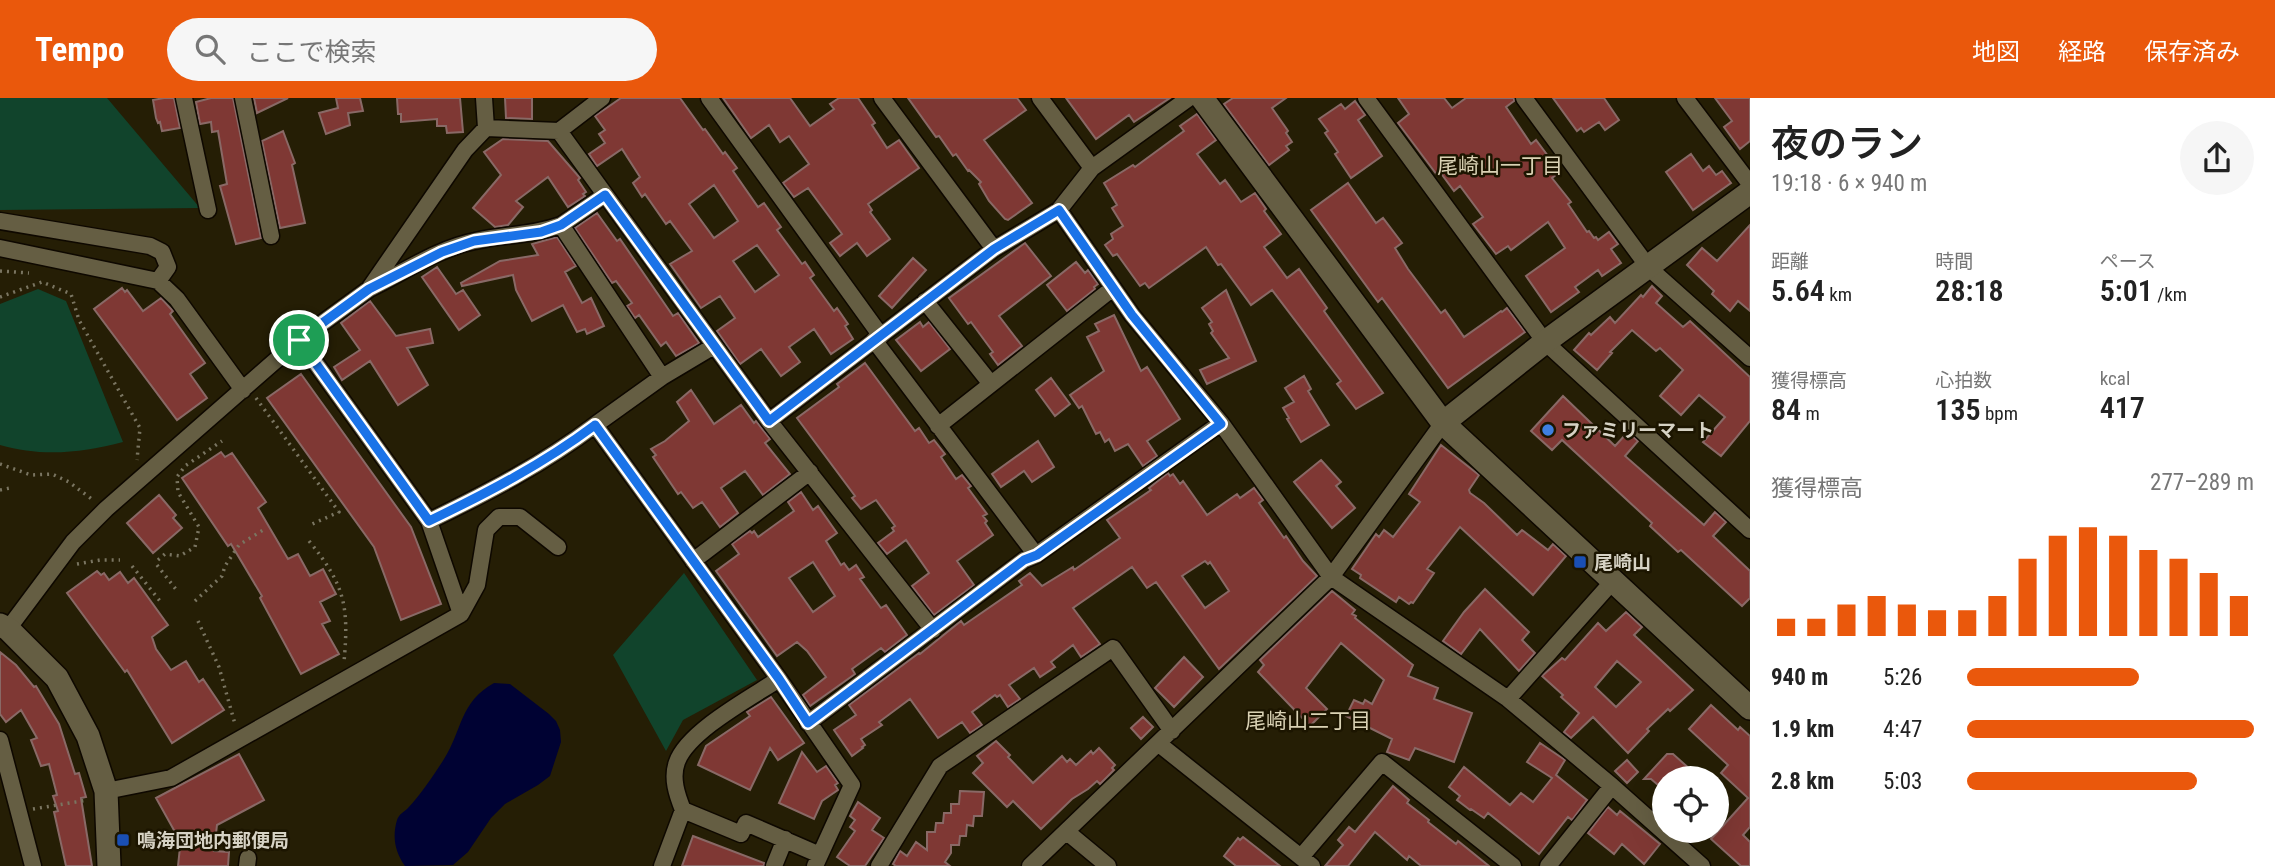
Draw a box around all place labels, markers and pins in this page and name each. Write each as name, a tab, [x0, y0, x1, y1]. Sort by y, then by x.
pin	[269, 310, 329, 370]
place label: ファミリーマート	[1562, 419, 1714, 442]
marker: ファミリーマート	[1540, 422, 1556, 438]
place label: 尾崎山	[1594, 551, 1651, 574]
marker: 尾崎山	[1572, 554, 1588, 570]
place label: 鳴海団地内郵便局	[137, 829, 289, 852]
marker: 鳴海団地内郵便局	[115, 832, 131, 848]

